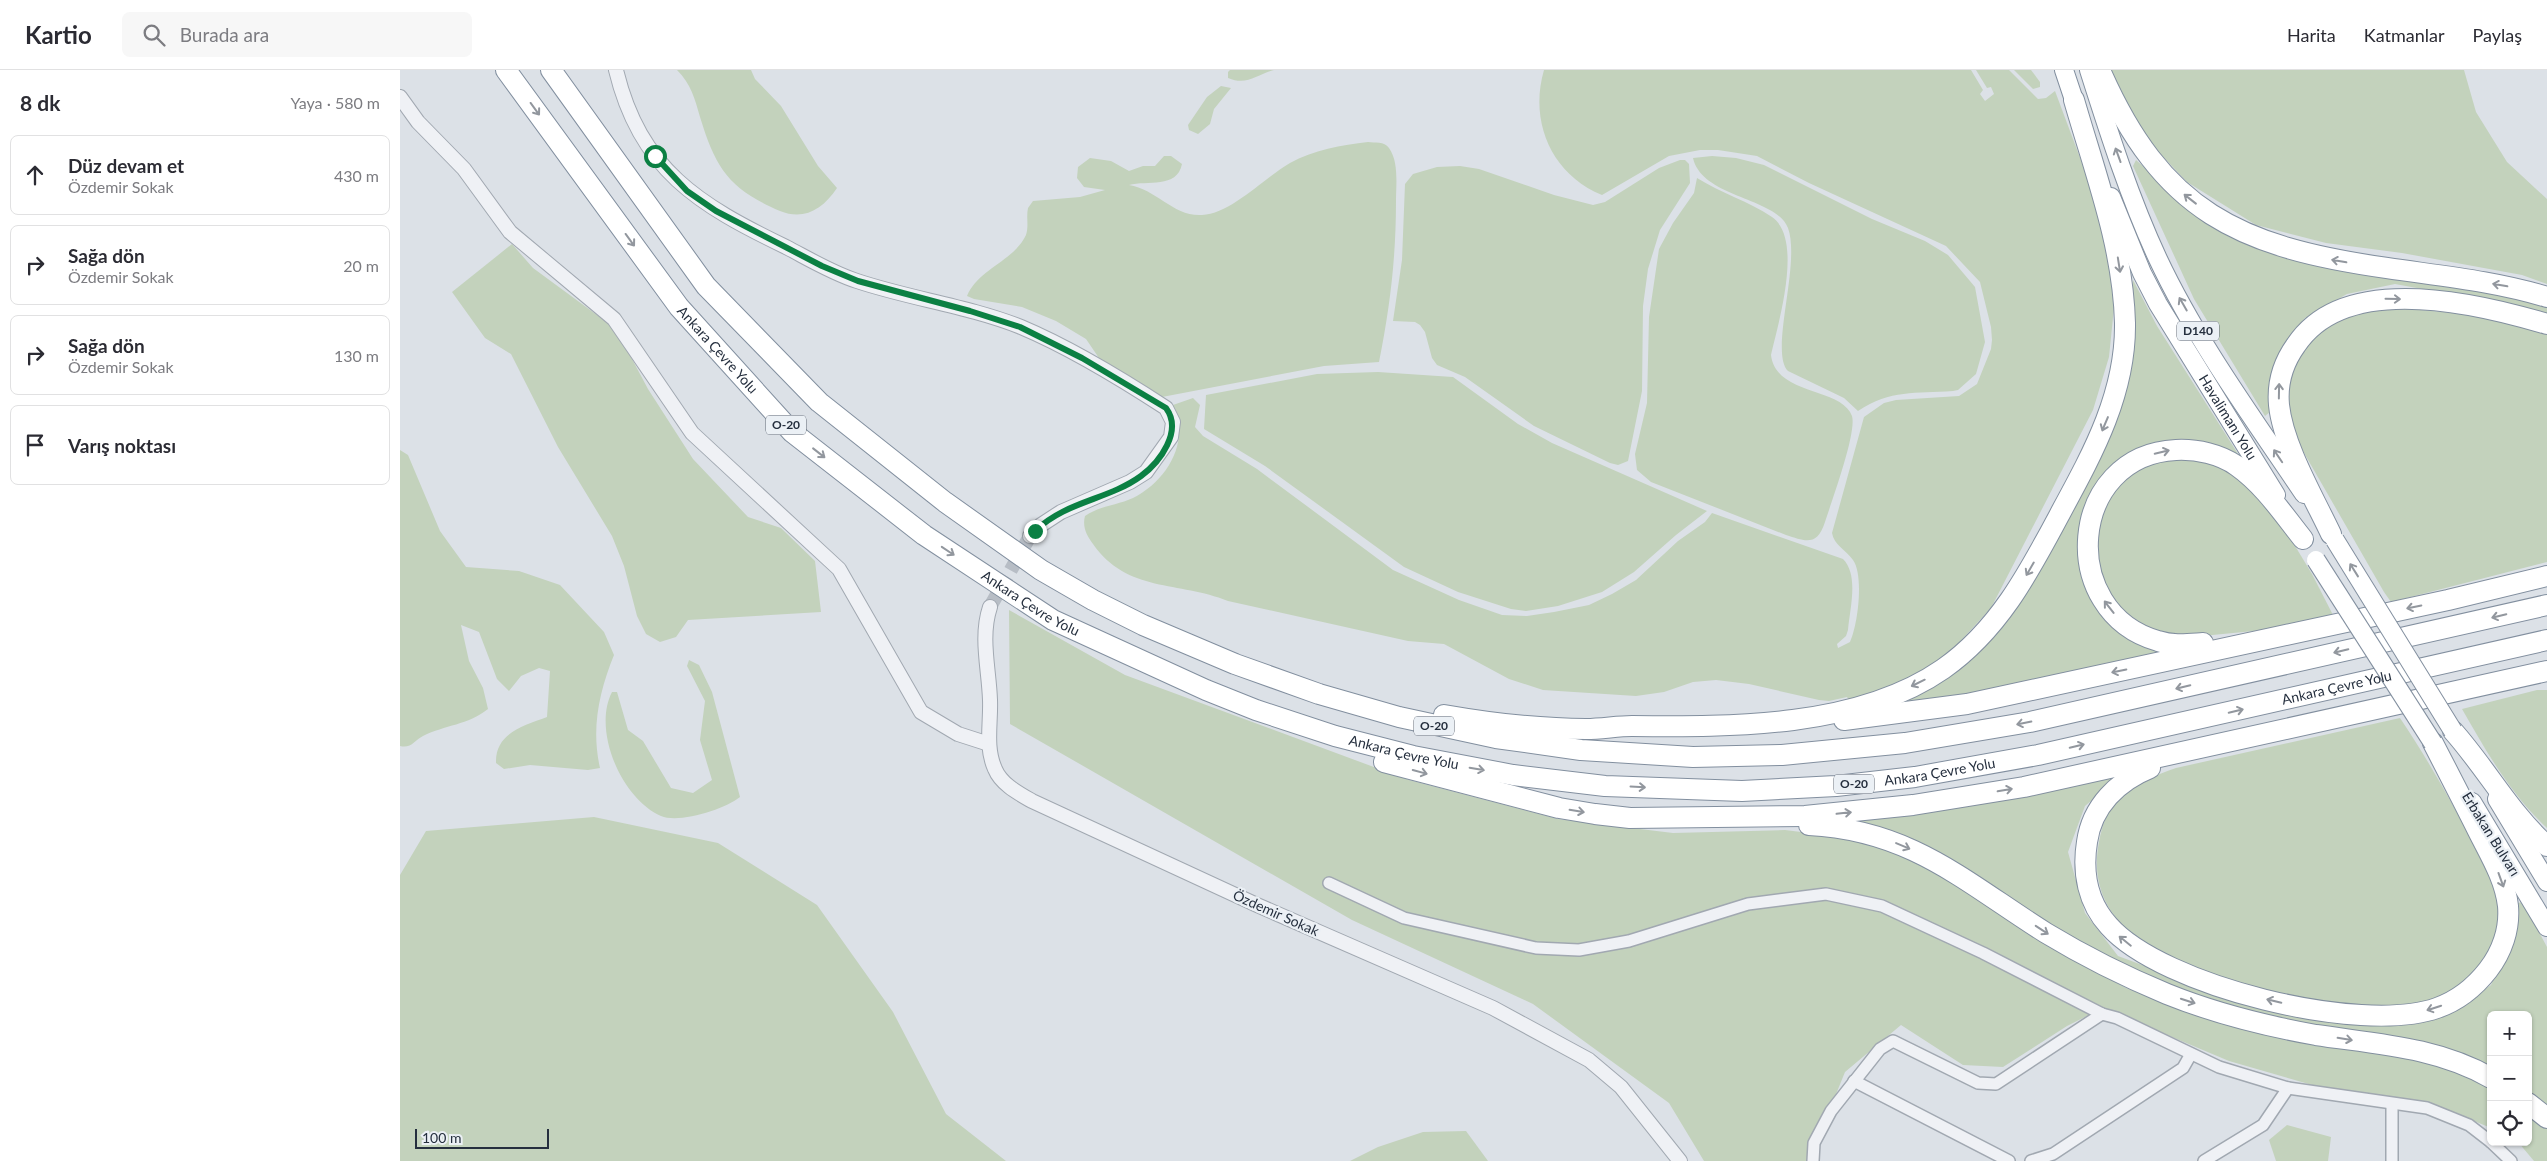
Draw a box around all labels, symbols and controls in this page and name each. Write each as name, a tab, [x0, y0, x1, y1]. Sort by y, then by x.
search box	[122, 12, 472, 57]
text: Kartio	[25, 20, 92, 49]
icon: search	[140, 21, 168, 49]
text: Burada ara	[180, 23, 269, 46]
text: Harita	[2287, 24, 2336, 46]
text: Katmanlar	[2364, 24, 2444, 46]
text: Paylaş	[2472, 24, 2522, 46]
text: 8 dk	[20, 90, 60, 115]
text: Yaya · 580 m	[291, 93, 380, 112]
one-way arrow	[529, 102, 540, 115]
route start	[644, 145, 667, 168]
one-way arrow	[2113, 148, 2122, 163]
text: Düz devam et	[68, 154, 184, 177]
icon: ahead	[21, 161, 49, 189]
text: 430 m	[334, 166, 379, 185]
text: Özdemir Sokak	[68, 177, 174, 196]
one-way arrow	[2184, 194, 2197, 205]
one-way arrow	[625, 233, 636, 247]
text: Sağa dön	[68, 244, 145, 267]
icon: right	[21, 251, 49, 279]
one-way arrow	[2331, 255, 2347, 265]
text: 20 m	[343, 256, 379, 275]
one-way arrow	[2115, 256, 2125, 272]
text: Özdemir Sokak	[68, 267, 174, 286]
one-way arrow	[2492, 279, 2508, 289]
one-way arrow	[2385, 295, 2401, 304]
one-way arrow	[2177, 297, 2187, 311]
street label: Ankara Çevre Yolu	[674, 302, 762, 397]
road number: D140	[2177, 322, 2219, 340]
text: Sağa dön	[68, 334, 145, 357]
icon: right	[21, 341, 49, 369]
text: 130 m	[334, 346, 379, 365]
text: Özdemir Sokak	[68, 357, 174, 376]
street label: Havalimanı Yolu	[2196, 371, 2261, 463]
one-way arrow	[2274, 384, 2284, 400]
road number: O-20	[766, 416, 806, 434]
one-way arrow	[2100, 416, 2109, 432]
icon: arrive	[21, 431, 49, 459]
text: Varış noktası	[68, 434, 176, 457]
one-way arrow	[2154, 447, 2170, 456]
one-way arrow	[812, 448, 826, 458]
one-way arrow	[2273, 449, 2284, 463]
route end	[1024, 520, 1047, 543]
one-way arrow	[941, 547, 955, 557]
one-way arrow	[2025, 561, 2035, 575]
one-way arrow	[2348, 564, 2358, 578]
street label: Ankara Çevre Yolu	[979, 566, 1082, 639]
one-way arrow	[2103, 601, 2114, 614]
one-way arrow	[2407, 603, 2423, 612]
one-way arrow	[2492, 611, 2508, 621]
one-way arrow	[2333, 647, 2349, 656]
street label: Ankara Çevre Yolu	[2280, 666, 2393, 708]
one-way arrow	[2111, 667, 2127, 676]
one-way arrow	[1911, 678, 1926, 688]
one-way arrow	[2175, 683, 2191, 692]
one-way arrow	[2227, 705, 2243, 715]
road number: O-20	[1414, 716, 1454, 736]
one-way arrow	[2016, 719, 2032, 729]
street label: Ankara Çevre Yolu	[1347, 731, 1460, 773]
one-way arrow	[2069, 741, 2085, 750]
street label: Ankara Çevre Yolu	[1883, 754, 1996, 788]
one-way arrow	[1469, 764, 1485, 774]
one-way arrow	[1411, 768, 1427, 778]
road number: O-20	[1834, 774, 1874, 794]
one-way arrow	[1630, 783, 1646, 792]
one-way arrow	[1997, 785, 2013, 795]
street label: Erbakan Bulvarı	[2459, 789, 2524, 879]
one-way arrow	[1569, 806, 1585, 816]
one-way arrow	[1836, 808, 1852, 818]
one-way arrow	[1895, 841, 1910, 851]
one-way arrow	[2497, 872, 2506, 888]
street label: Özdemir Sokak	[1231, 886, 1323, 939]
one-way arrow	[2035, 924, 2049, 935]
one-way arrow	[2118, 935, 2131, 946]
one-way arrow	[2267, 996, 2283, 1005]
one-way arrow	[2179, 997, 2195, 1006]
one-way arrow	[2427, 1004, 2443, 1014]
map controls	[2487, 1011, 2532, 1146]
button: +	[2487, 1011, 2532, 1056]
one-way arrow	[2337, 1034, 2353, 1044]
button: −	[2487, 1056, 2532, 1101]
button: locate	[2487, 1101, 2532, 1146]
scale bar	[415, 1126, 549, 1149]
text: 100 m	[422, 1129, 461, 1146]

